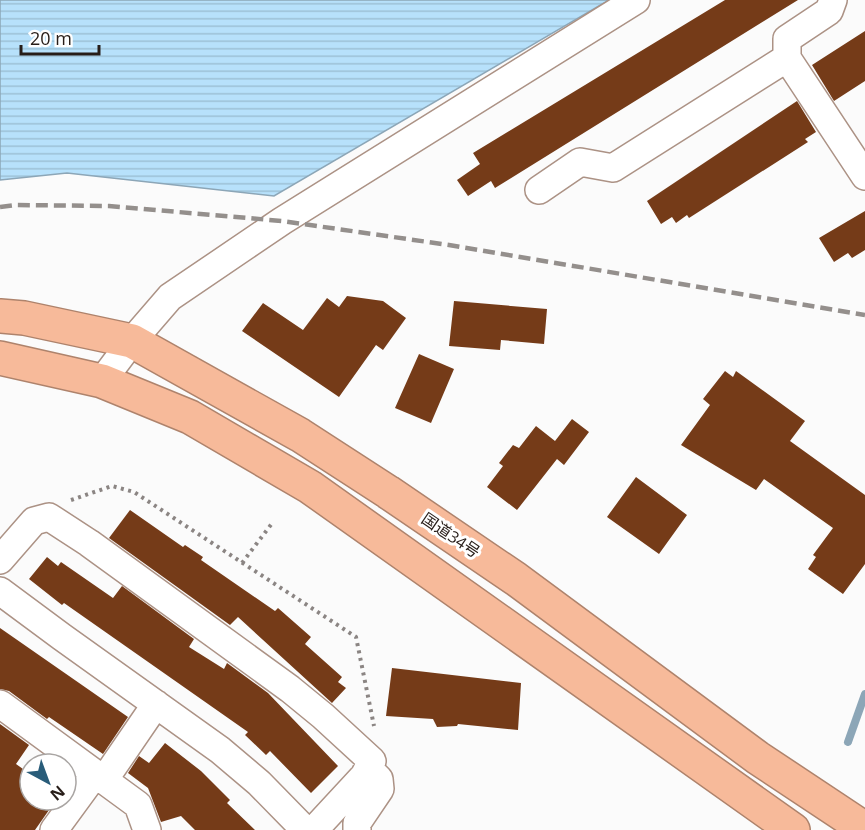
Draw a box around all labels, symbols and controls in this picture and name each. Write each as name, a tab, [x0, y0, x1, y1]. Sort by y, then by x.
scale bar	[21, 18, 99, 56]
text: 20 m	[30, 26, 72, 50]
street label: 国道34号	[417, 507, 485, 563]
north arrow	[18, 752, 78, 812]
text: N	[46, 781, 70, 806]

